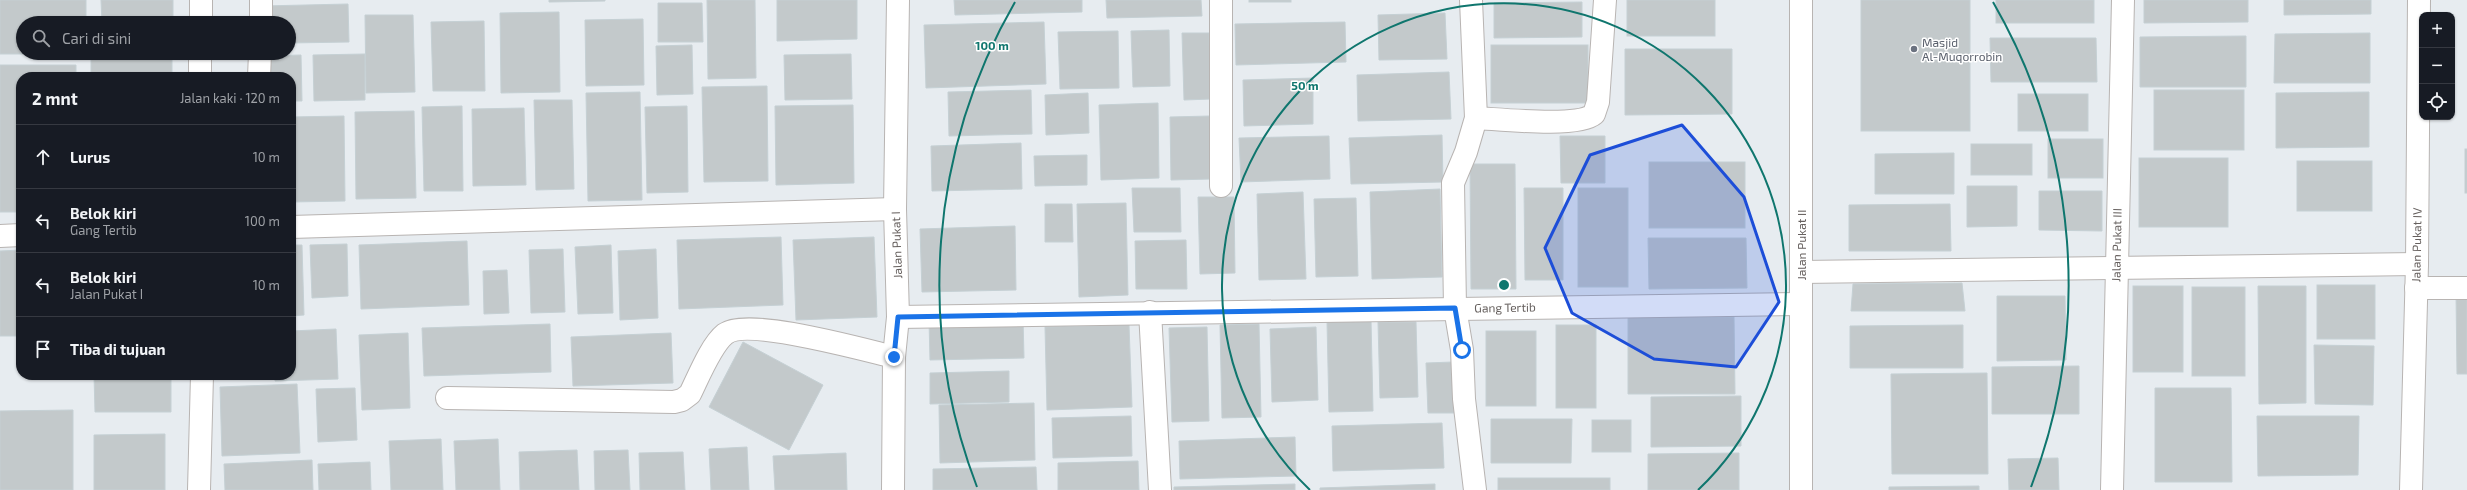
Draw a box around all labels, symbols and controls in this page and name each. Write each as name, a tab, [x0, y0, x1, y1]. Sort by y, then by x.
map controls	[2419, 12, 2455, 120]
button: +	[2419, 12, 2455, 48]
search box	[16, 16, 296, 60]
icon: search	[30, 27, 52, 49]
text: Cari di sini	[62, 29, 131, 47]
place label: Masjid Al-Muqorrobin	[1922, 35, 2002, 63]
text: 100 m	[975, 38, 1009, 52]
marker: Masjid Al-Muqorrobin	[1909, 44, 1919, 54]
button: −	[2419, 48, 2455, 84]
text: 50 m	[1291, 78, 1319, 92]
button: locate	[2419, 84, 2455, 120]
text: 2 mnt	[32, 88, 78, 108]
text: Jalan kaki · 120 m	[180, 90, 280, 106]
icon: ahead	[32, 146, 54, 168]
text: Lurus	[70, 148, 110, 166]
text: 10 m	[253, 149, 280, 165]
text: Belok kiri	[70, 204, 136, 222]
street label: Jalan Pukat IV	[2408, 207, 2424, 283]
street label: Jalan Pukat III	[2108, 208, 2124, 282]
icon: left	[32, 210, 54, 232]
street label: Jalan Pukat II	[1794, 210, 1808, 280]
street label: Jalan Pukat I	[888, 211, 904, 279]
text: 100 m	[245, 213, 280, 229]
text: Gang Tertib	[70, 222, 137, 238]
text: Belok kiri	[70, 268, 136, 286]
icon: left	[32, 274, 54, 296]
text: 10 m	[253, 277, 280, 293]
centre of rings	[1497, 278, 1511, 292]
text: Jalan Pukat I	[70, 286, 143, 302]
street label: Gang Tertib	[1474, 299, 1536, 315]
icon: arrive	[32, 338, 54, 360]
text: Tiba di tujuan	[70, 340, 166, 358]
route start	[1453, 341, 1471, 359]
route end	[885, 348, 903, 366]

